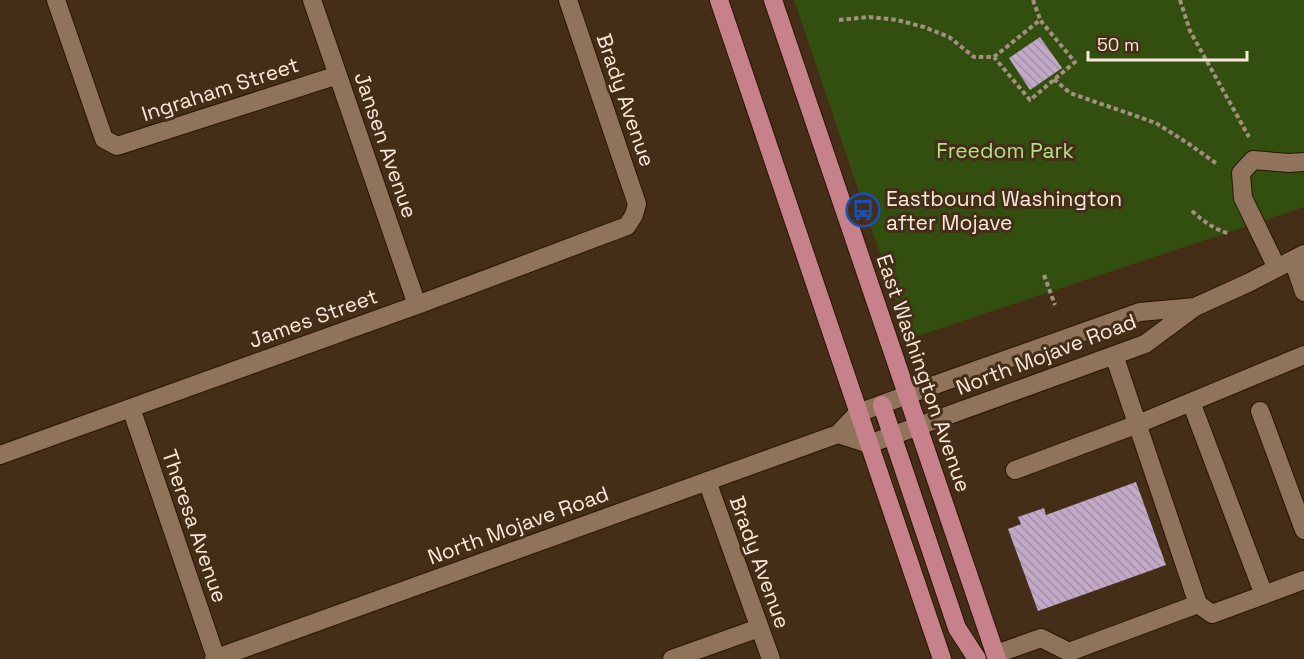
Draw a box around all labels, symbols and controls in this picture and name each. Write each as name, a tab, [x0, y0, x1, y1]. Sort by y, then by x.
scale bar	[1088, 24, 1247, 62]
street label: Brady Avenue	[591, 30, 661, 170]
text: 50 m	[1097, 33, 1139, 56]
street label: Ingraham Street	[138, 51, 302, 127]
street label: Jansen Avenue	[348, 68, 424, 222]
park label: Freedom Park	[936, 137, 1074, 164]
place label: Eastbound Washington after Mojave	[886, 185, 1122, 236]
bus stop icon: Eastbound Washington after Mojave	[845, 192, 881, 228]
street label: East Washington Avenue	[871, 251, 977, 495]
street label: James Street	[245, 282, 381, 354]
street label: North Mojave Road	[952, 307, 1140, 401]
street label: Theresa Avenue	[156, 446, 234, 606]
street label: North Mojave Road	[424, 480, 612, 570]
street label: Brady Avenue	[724, 492, 796, 632]

